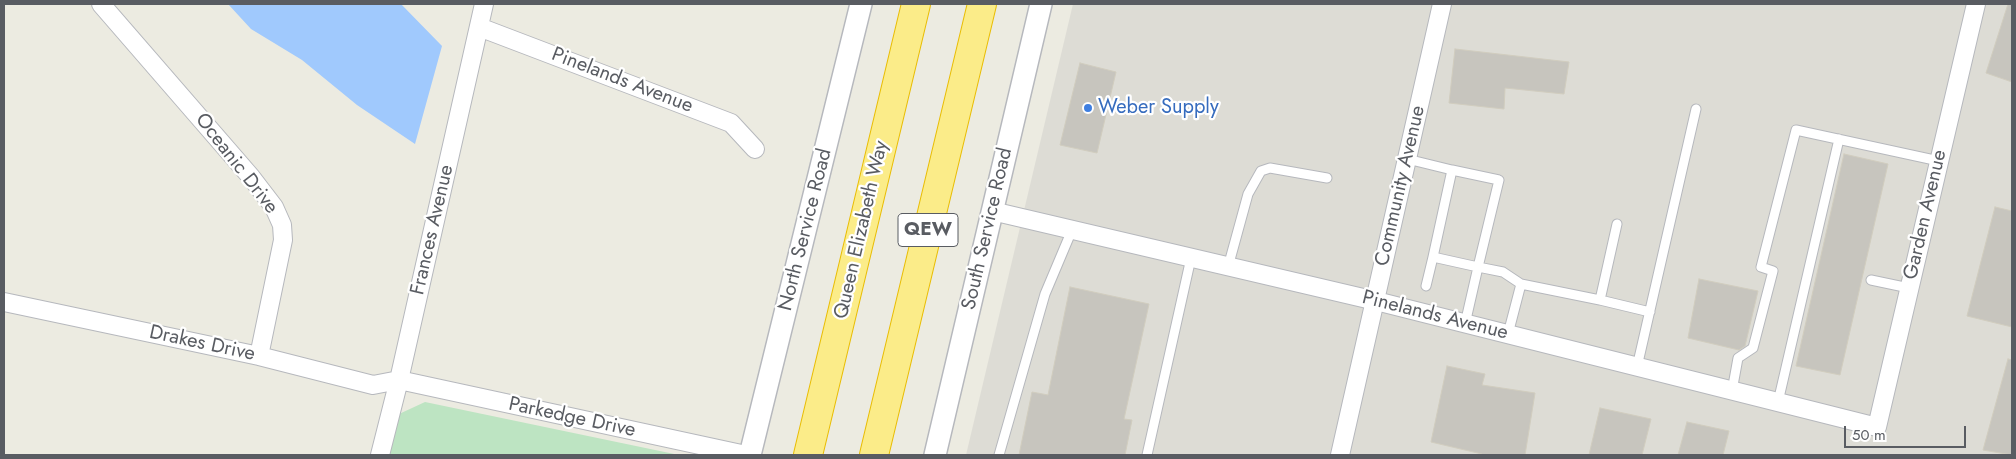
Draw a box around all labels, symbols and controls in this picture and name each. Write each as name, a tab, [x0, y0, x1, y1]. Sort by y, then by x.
street label: Pinelands Avenue	[548, 43, 696, 119]
place label: Weber Supply	[1098, 96, 1219, 120]
marker: Weber Supply	[1082, 102, 1094, 114]
street label: Community Avenue	[1371, 103, 1431, 269]
street label: Oceanic Drive	[189, 109, 283, 219]
street label: Queen Elizabeth Way	[830, 139, 894, 321]
street label: North Service Road	[774, 146, 838, 314]
street label: South Service Road	[958, 146, 1018, 312]
street label: Garden Avenue	[1899, 148, 1953, 282]
street label: Frances Avenue	[406, 163, 460, 297]
road number: QEW	[898, 214, 958, 246]
street label: Pinelands Avenue	[1360, 286, 1510, 346]
street label: Drakes Drive	[147, 321, 257, 367]
street label: Parkedge Drive	[506, 393, 638, 443]
scale bar	[1846, 416, 1968, 448]
text: 50 m	[1852, 424, 1886, 446]

